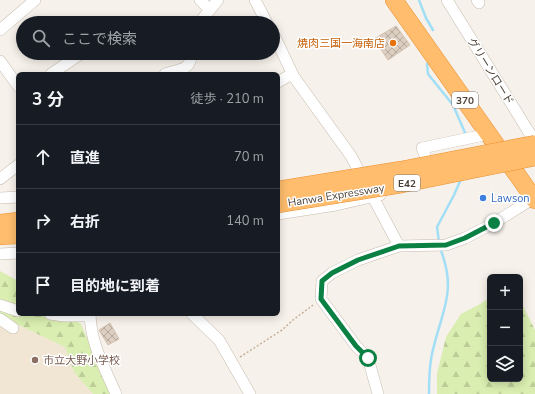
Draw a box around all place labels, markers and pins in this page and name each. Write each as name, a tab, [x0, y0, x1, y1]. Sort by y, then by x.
place label: 焼肉三国一海南店	[297, 36, 385, 51]
marker: 焼肉三国一海南店	[388, 38, 398, 48]
place label: Lawson	[491, 191, 530, 206]
marker: Lawson	[478, 193, 488, 203]
place label: 市立大野小学校	[43, 353, 120, 368]
marker: 市立大野小学校	[30, 355, 40, 365]

